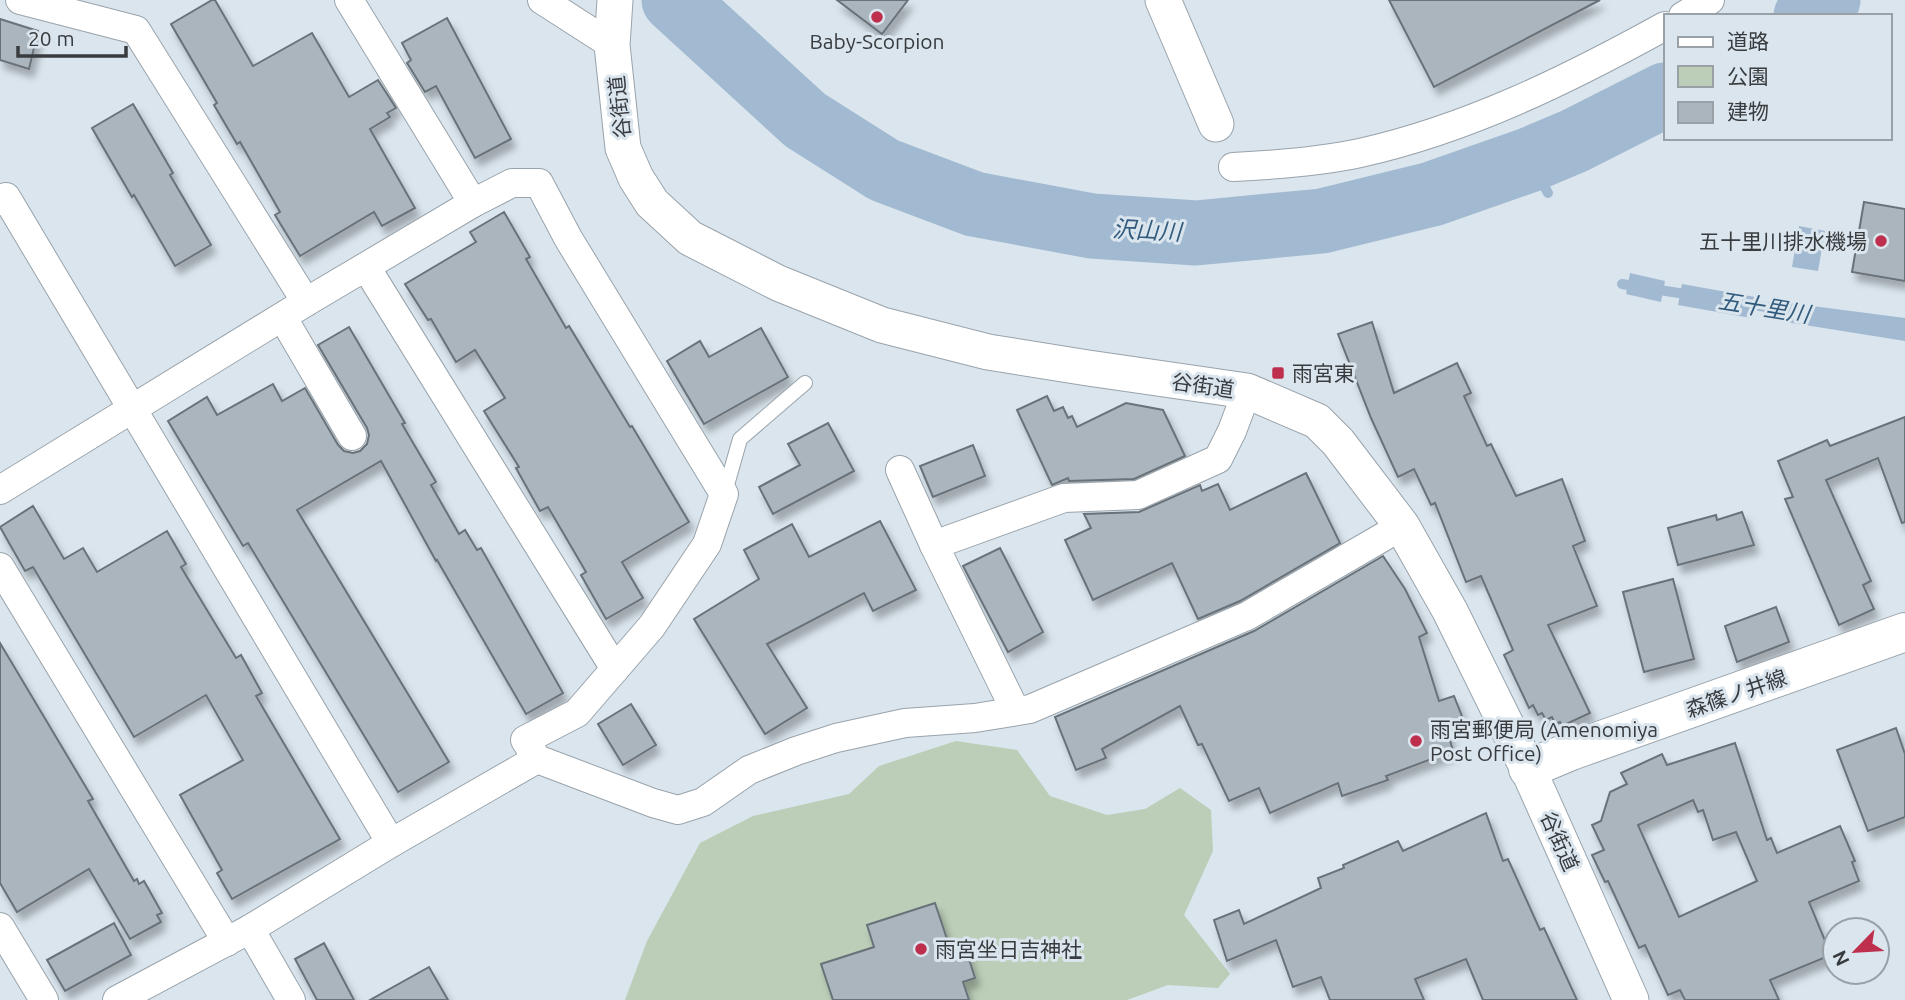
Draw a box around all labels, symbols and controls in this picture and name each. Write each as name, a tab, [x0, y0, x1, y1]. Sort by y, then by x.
marker: Baby-Scorpion	[869, 9, 885, 25]
scale bar	[18, 14, 126, 58]
legend	[1664, 14, 1891, 140]
text: 20 m	[28, 26, 75, 50]
place label: Baby-Scorpion	[809, 29, 945, 53]
text: 道路	[1727, 29, 1769, 53]
text: 公園	[1727, 64, 1769, 88]
street label: 谷街道	[604, 74, 634, 140]
text: 建物	[1727, 99, 1769, 123]
water label: 沢山川	[1112, 216, 1185, 244]
place label: 五十里川排水機場	[1699, 229, 1867, 253]
marker: 五十里川排水機場	[1873, 233, 1889, 249]
water label: 五十里川	[1717, 287, 1814, 327]
place label: 雨宮東	[1292, 361, 1355, 385]
marker: 雨宮東	[1270, 365, 1286, 381]
street label: 谷街道	[1170, 369, 1236, 401]
street label: 森篠ノ井線	[1682, 665, 1790, 721]
place label: 雨宮郵便局 (Amenomiya Post Office)	[1430, 717, 1658, 765]
marker: 雨宮郵便局 (Amenomiya Post Office)	[1408, 733, 1424, 749]
street label: 谷街道	[1536, 807, 1584, 875]
north arrow	[1821, 916, 1891, 986]
place label: 雨宮坐日吉神社	[935, 937, 1082, 961]
marker: 雨宮坐日吉神社	[913, 941, 929, 957]
text: N	[1828, 947, 1854, 969]

